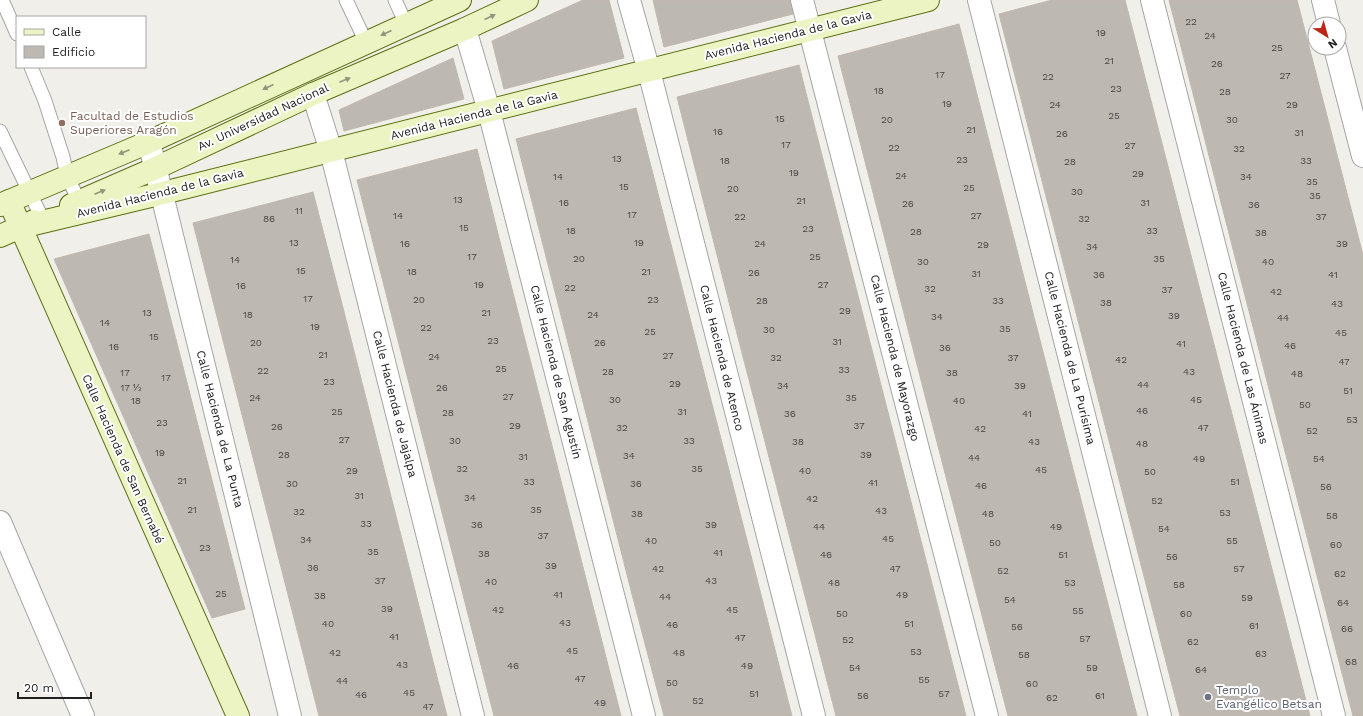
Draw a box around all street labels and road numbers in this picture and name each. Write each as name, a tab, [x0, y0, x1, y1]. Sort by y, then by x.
street label: Avenida Hacienda de la Gavia	[703, 7, 873, 63]
street label: Av. Universidad Nacional	[195, 80, 331, 154]
street label: Avenida Hacienda de la Gavia	[389, 87, 559, 143]
street label: Avenida Hacienda de la Gavia	[75, 165, 245, 221]
street label: Calle Hacienda de La Purísima	[1042, 270, 1098, 446]
street label: Calle Hacienda de Las Ánimas	[1215, 271, 1271, 445]
street label: Calle Hacienda de Mayorazgo	[867, 273, 923, 443]
street label: Calle Hacienda de San Agustín	[528, 283, 584, 461]
street label: Calle Hacienda de Atenco	[697, 283, 747, 433]
street label: Calle Hacienda de Jajalpa	[370, 329, 420, 479]
street label: Calle Hacienda de La Punta	[194, 349, 246, 509]
street label: Calle Hacienda de San Bernabé	[79, 372, 167, 546]

